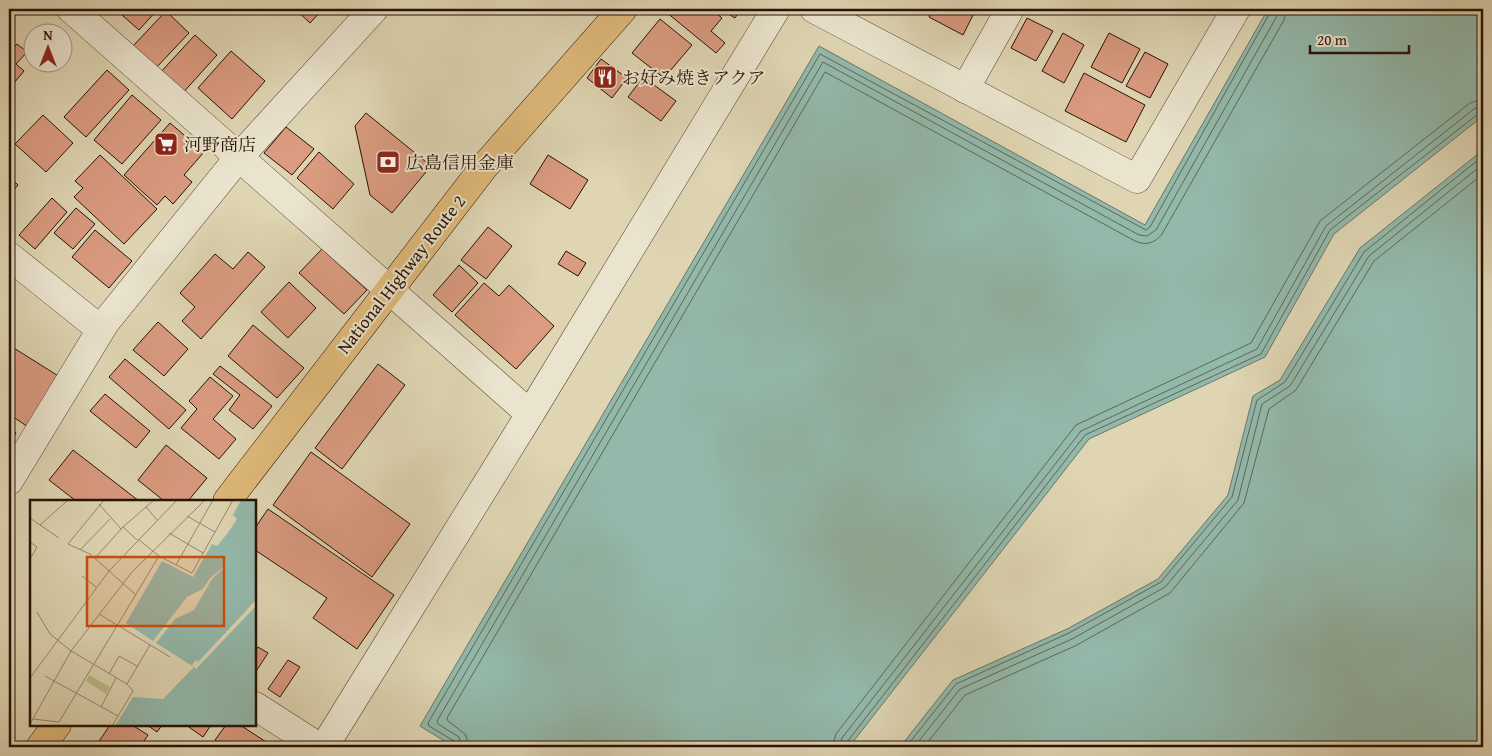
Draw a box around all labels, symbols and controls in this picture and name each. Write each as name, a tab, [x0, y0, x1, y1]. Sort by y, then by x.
north arrow	[22, 22, 72, 72]
scale bar	[1310, 22, 1408, 54]
text: N	[43, 25, 53, 45]
text: 20 m	[1317, 29, 1348, 50]
restaurant icon: お好み焼きアクア	[592, 64, 618, 90]
place label: お好み焼きアクア	[622, 64, 765, 91]
supermarket icon: 河野商店	[153, 131, 179, 157]
place label: 河野商店	[184, 131, 256, 158]
bank icon: 広島信用金庫	[375, 149, 401, 175]
place label: 広島信用金庫	[406, 149, 514, 176]
street label: National Highway Route 2	[330, 189, 472, 359]
inset map	[30, 500, 256, 726]

